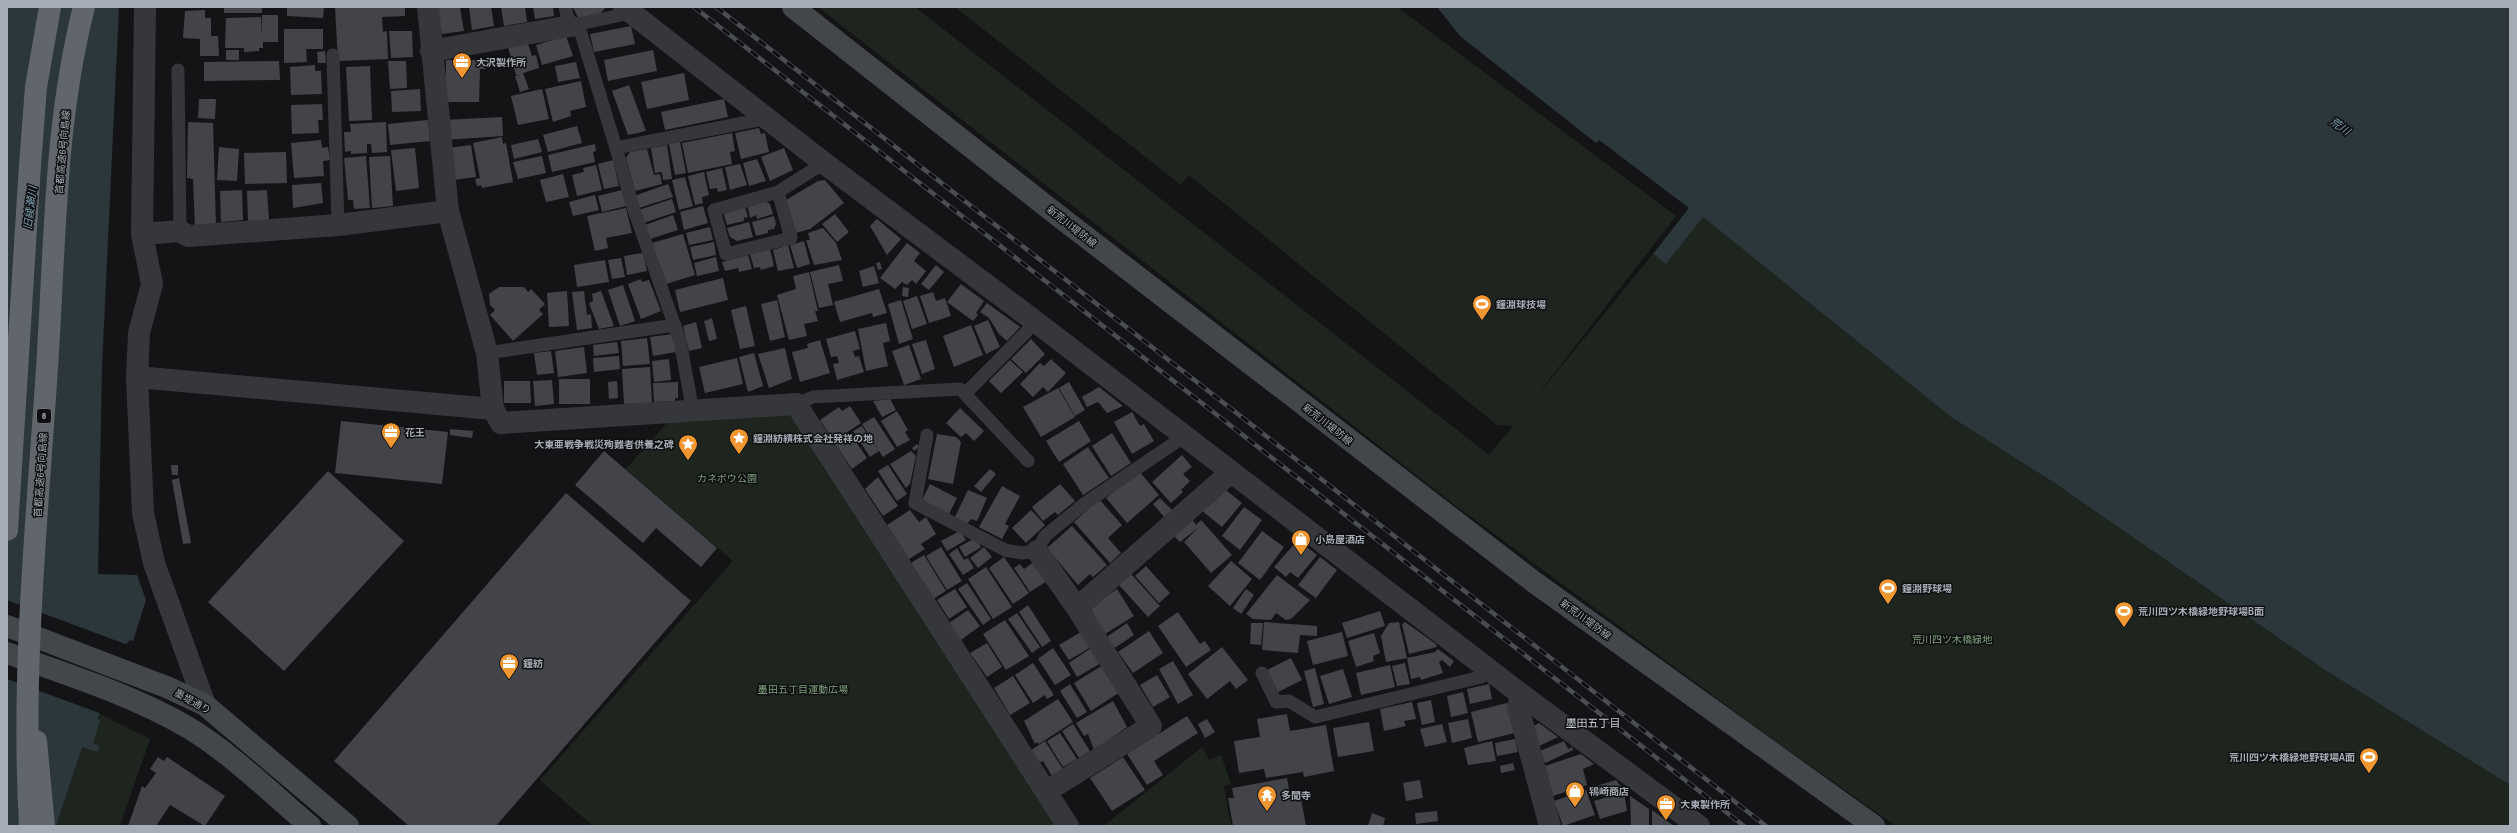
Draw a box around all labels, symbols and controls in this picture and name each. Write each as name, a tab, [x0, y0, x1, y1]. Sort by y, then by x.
office icon: 大沢製作所	[451, 51, 473, 79]
place label: 大沢製作所	[476, 56, 526, 69]
street label: 首都高速6号向島線	[52, 109, 73, 195]
water label: 荒川	[2327, 114, 2354, 139]
water label: 旧綾瀬川	[20, 184, 40, 231]
street label: 新荒川堤防線	[1044, 203, 1099, 250]
sports icon: 鐘淵球技場	[1471, 293, 1493, 321]
place label: 鐘淵球技場	[1496, 298, 1546, 311]
street label: 新荒川堤防線	[1300, 401, 1355, 448]
road number: 6	[37, 409, 51, 423]
office icon: 花王	[380, 421, 402, 449]
place label: 花王	[405, 426, 425, 439]
place icon: 鐘淵紡績株式会社発祥の地	[728, 427, 750, 455]
street label: 首都高速6号向島線	[31, 432, 50, 518]
place label: 鐘淵紡績株式会社発祥の地	[753, 432, 873, 445]
place icon: 大東亜戦争戦災殉難者供養之碑	[677, 433, 699, 461]
place label: 大東亜戦争戦災殉難者供養之碑	[534, 438, 674, 451]
park label: カネボウ公園	[697, 472, 757, 485]
shop icon: 小島屋酒店	[1290, 528, 1312, 556]
place label: 小島屋酒店	[1315, 533, 1365, 546]
sports icon: 鐘淵野球場	[1877, 577, 1899, 605]
place label: 鐘淵野球場	[1902, 582, 1952, 595]
street label: 新荒川堤防線	[1558, 597, 1614, 642]
sports icon: 荒川四ツ木橋緑地野球場B面	[2113, 600, 2135, 628]
place label: 荒川四ツ木橋緑地野球場B面	[2138, 605, 2264, 618]
park label: 荒川四ツ木橋緑地	[1912, 633, 1993, 646]
office icon: 鐘紡	[498, 652, 520, 680]
place label: 鐘紡	[523, 657, 543, 670]
park label: 墨田五丁目運動広場	[758, 683, 848, 696]
street label: 墨堤通り	[172, 686, 213, 717]
district label: 墨田五丁目	[1566, 716, 1621, 730]
sports icon: 荒川四ツ木橋緑地野球場A面	[2358, 746, 2380, 774]
place label: 荒川四ツ木橋緑地野球場A面	[2229, 751, 2355, 764]
shop icon: 鴇崎商店	[1564, 780, 1586, 808]
temple icon: 多聞寺	[1256, 784, 1278, 812]
place label: 鴇崎商店	[1589, 785, 1629, 798]
place label: 多聞寺	[1281, 789, 1311, 802]
office icon: 大東製作所	[1655, 793, 1677, 821]
place label: 大東製作所	[1680, 798, 1730, 811]

